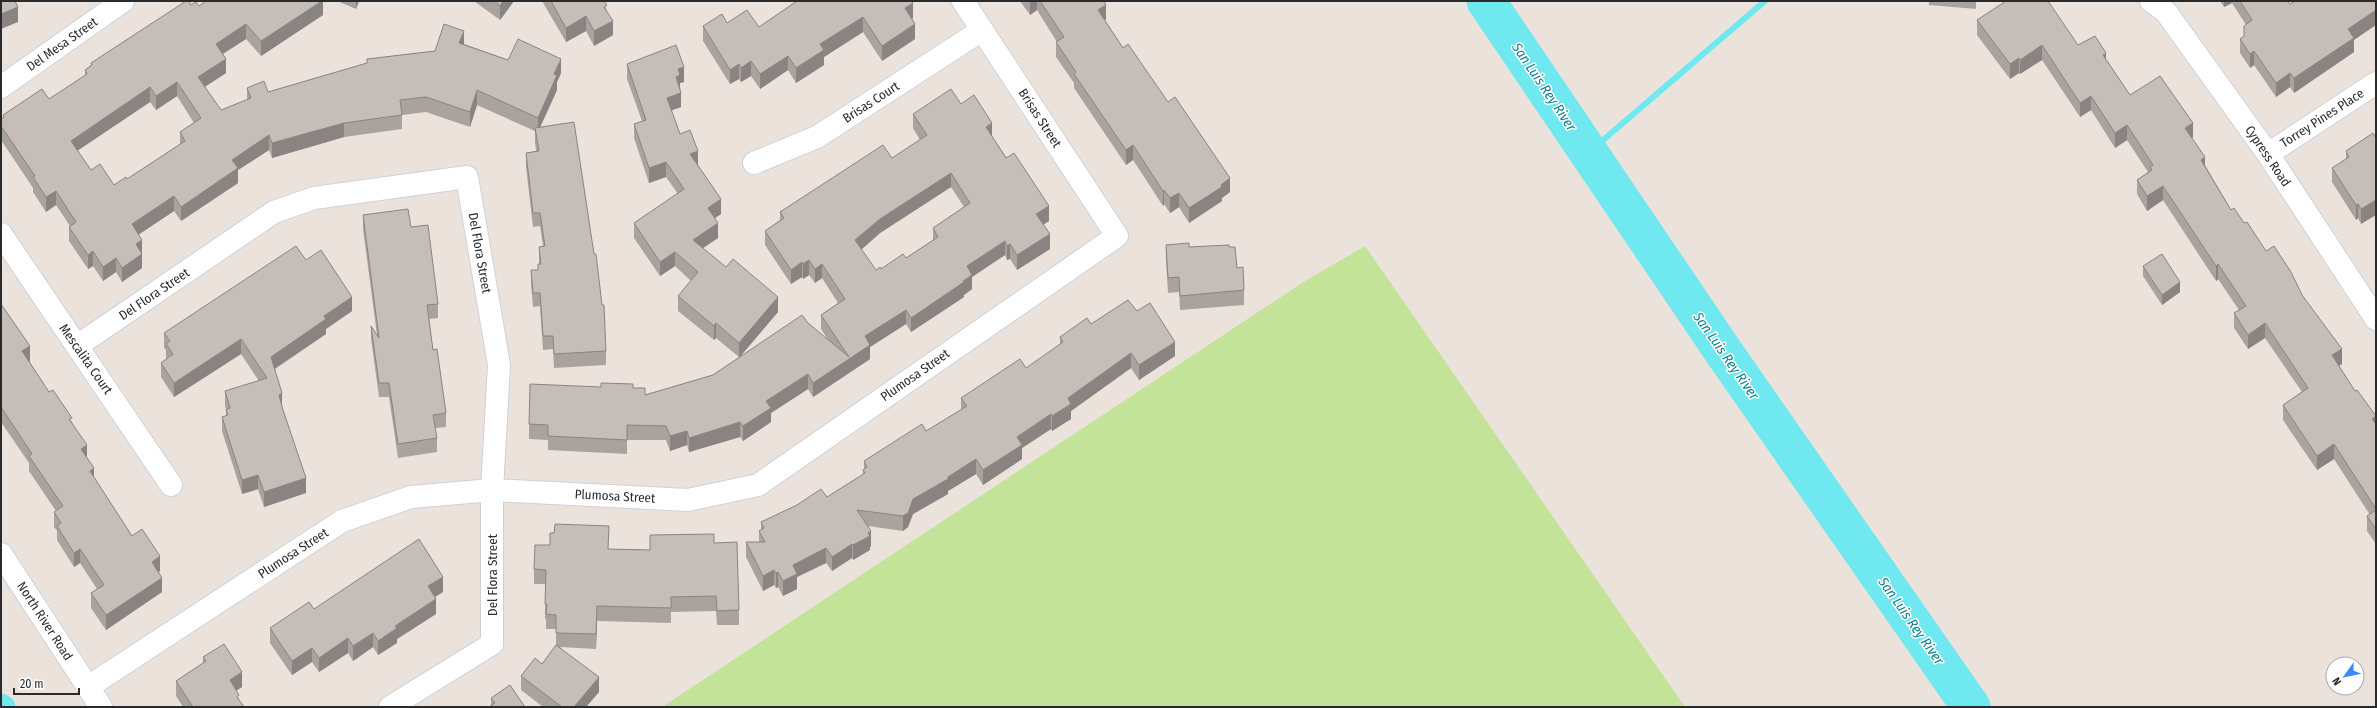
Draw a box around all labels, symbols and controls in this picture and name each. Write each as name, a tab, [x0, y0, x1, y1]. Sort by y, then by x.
street label: Del Mesa Street	[24, 14, 101, 74]
water label: San Luis Rey River	[1508, 39, 1580, 135]
street label: Brisas Court	[840, 78, 903, 126]
street label: Brisas Street	[1015, 86, 1065, 151]
street label: Torrey Pines Place	[2278, 86, 2366, 150]
street label: Cypress Road	[2242, 123, 2294, 189]
street label: Del Flora Street	[466, 211, 495, 295]
street label: Del Flora Street	[116, 265, 193, 323]
water label: San Luis Rey River	[1689, 308, 1763, 404]
street label: Mescalita Court	[56, 321, 116, 397]
street label: Plumosa Street	[878, 345, 953, 404]
street label: Plumosa Street	[574, 486, 656, 506]
street label: Plumosa Street	[255, 524, 332, 581]
street label: Del Flora Street	[485, 533, 500, 616]
water label: San Luis Rey River	[1874, 573, 1948, 669]
street label: North River Road	[14, 579, 76, 663]
north arrow	[2325, 656, 2365, 696]
scale bar	[14, 670, 79, 696]
text: N	[2330, 675, 2344, 687]
text: 20 m	[20, 677, 44, 691]

